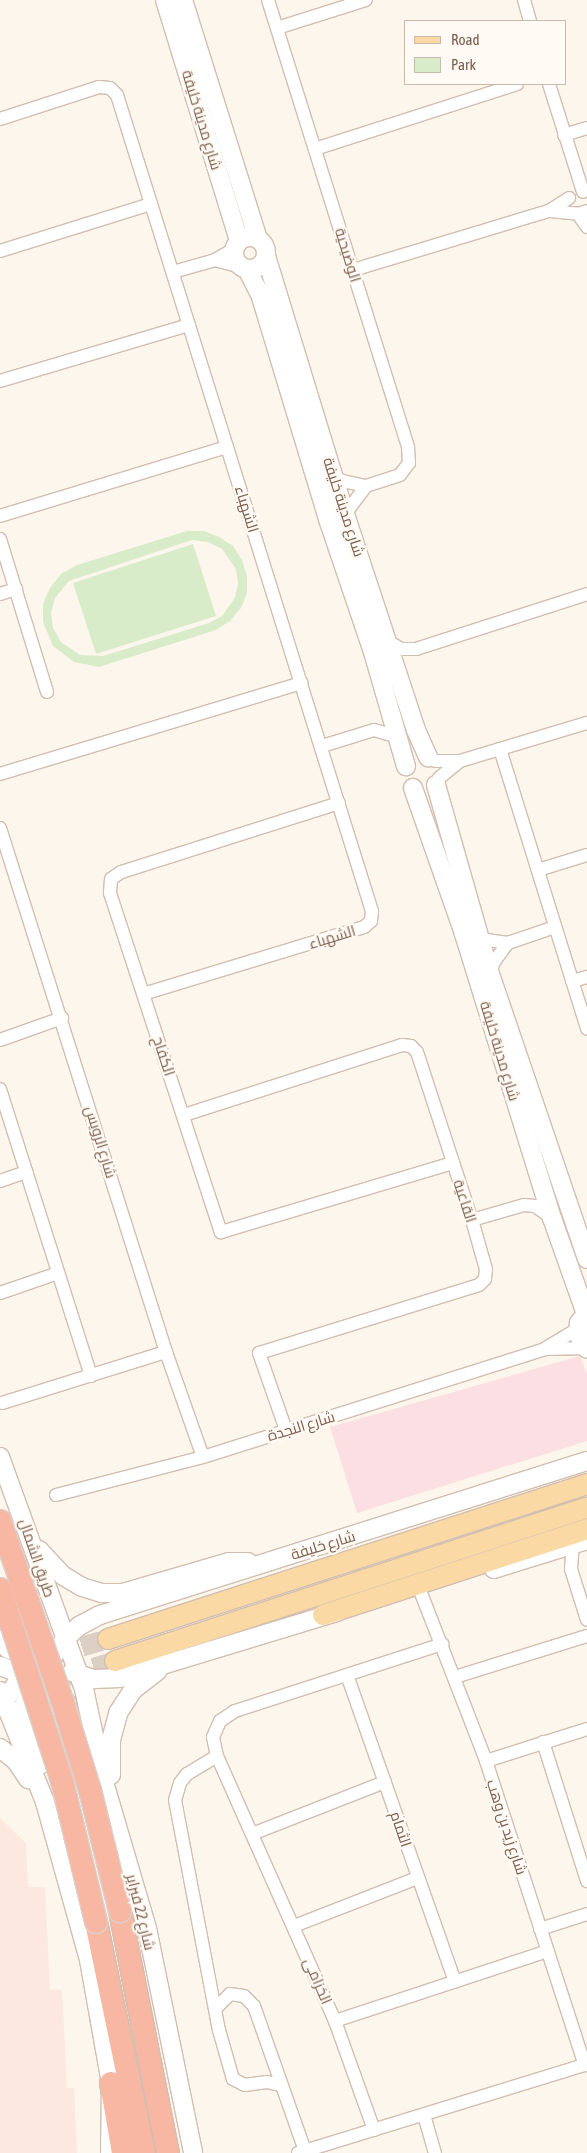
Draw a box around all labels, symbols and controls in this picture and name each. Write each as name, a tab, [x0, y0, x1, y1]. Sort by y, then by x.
legend	[404, 20, 567, 85]
text: Road	[451, 31, 480, 48]
text: Park	[451, 56, 476, 73]
street label: شارع مدينة خليفة	[178, 68, 226, 172]
street label: الوضيحية	[331, 226, 365, 284]
street label: شارع مدينة خليفة	[319, 455, 369, 559]
street label: الشهباء	[231, 483, 263, 535]
street label: الشهباء	[306, 921, 358, 953]
street label: شارع مدينة خليفة	[476, 999, 524, 1103]
street label: الكفاح	[149, 1034, 179, 1078]
street label: شارع الرويس	[81, 1104, 121, 1180]
street label: القاعية	[450, 1177, 480, 1225]
street label: شارع النجدة	[265, 1407, 337, 1445]
street label: طريق الشمال	[15, 1516, 59, 1600]
street label: شارع خليفة	[288, 1527, 358, 1563]
street label: شارع زيد بن وهب	[483, 1777, 531, 1877]
street label: الثمام	[387, 1809, 415, 1849]
street label: شارع 22 فبراير	[123, 1872, 159, 1952]
street label: الخزامى	[300, 1955, 336, 2007]

